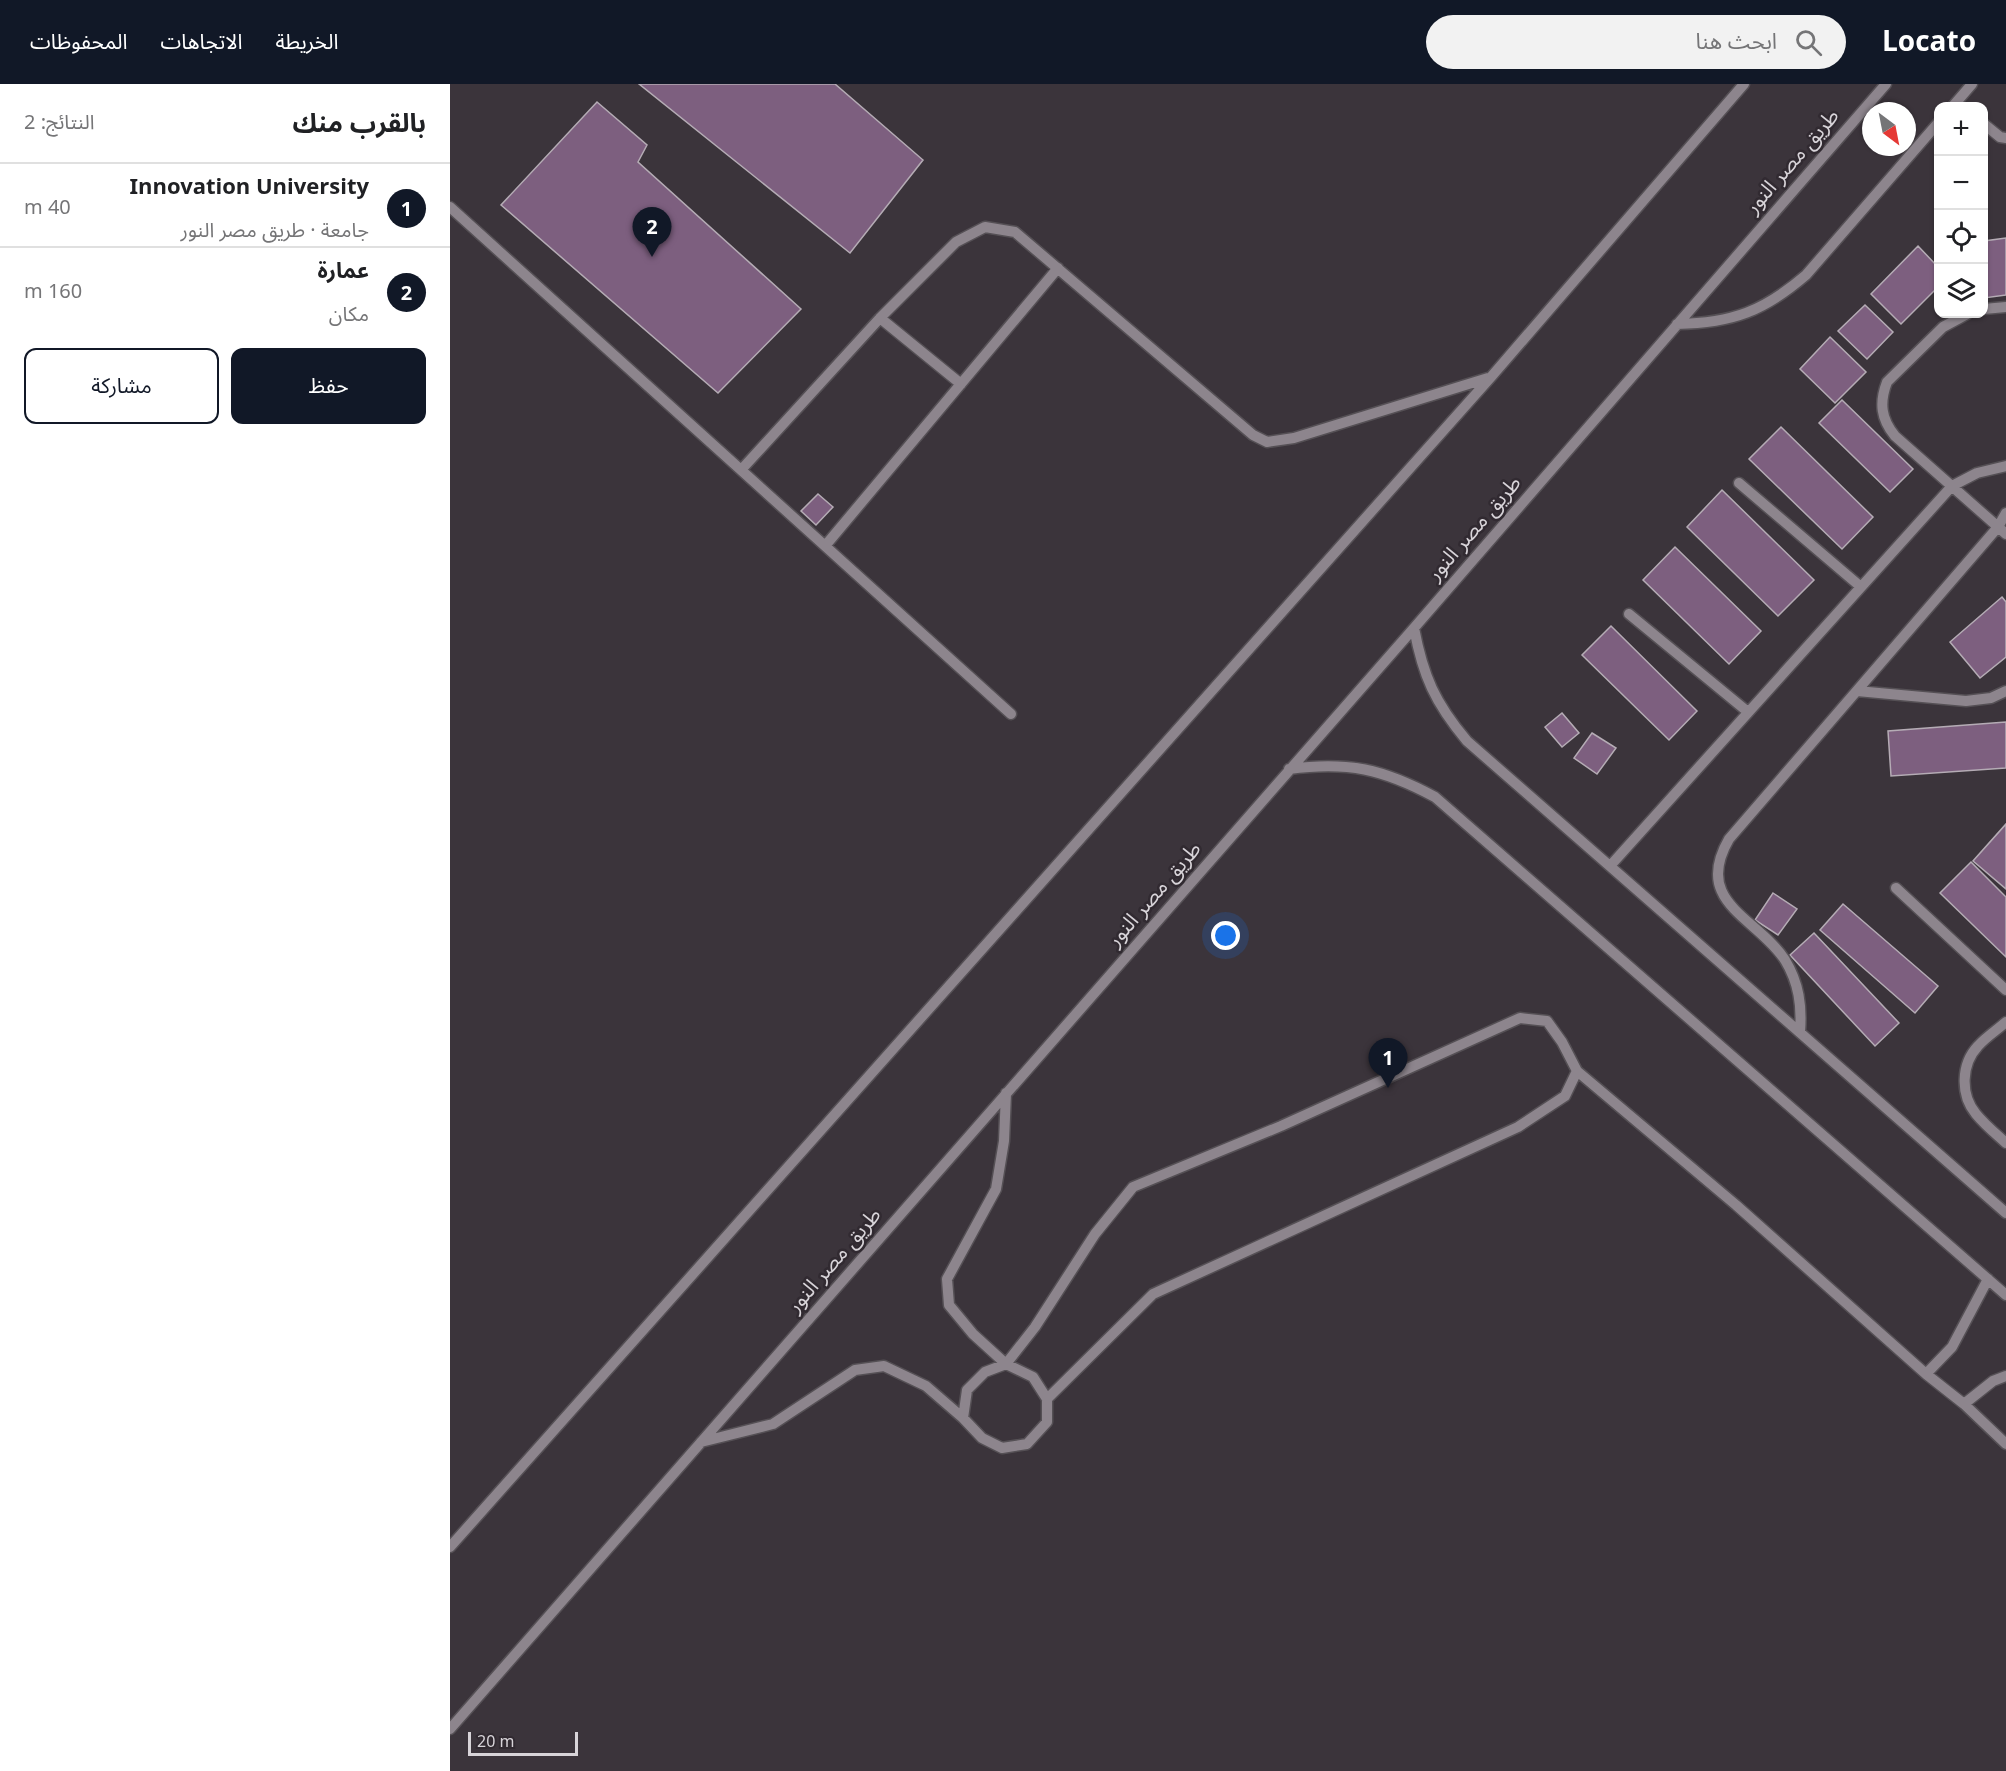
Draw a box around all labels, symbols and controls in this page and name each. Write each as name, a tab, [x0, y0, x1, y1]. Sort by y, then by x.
text: Locato	[1882, 13, 1976, 72]
search box	[1426, 15, 1846, 69]
text: ابحث هنا	[1696, 19, 1777, 65]
text: المحفوظات	[30, 20, 127, 64]
text: الاتجاهات	[160, 20, 242, 64]
text: الخريطة	[275, 20, 338, 64]
icon: search	[1792, 26, 1825, 59]
text: بالقرب منك	[292, 96, 426, 151]
street label: طريق مصر النور	[1732, 97, 1851, 225]
text: النتائج: 2	[24, 102, 94, 144]
north arrow	[1862, 102, 1916, 156]
map controls	[1934, 102, 1988, 318]
button: +	[1934, 102, 1988, 156]
button: −	[1934, 156, 1988, 210]
text: Innovation University	[129, 164, 369, 210]
text: 40 m	[24, 187, 71, 229]
text: 1	[401, 189, 412, 231]
pin: 2	[632, 208, 672, 257]
text: جامعة · طريق مصر النور	[181, 210, 369, 252]
button: locate	[1934, 210, 1988, 264]
text: عمارة	[318, 248, 369, 294]
button: layers	[1934, 264, 1988, 318]
text: 160 m	[24, 271, 82, 313]
text: 2	[401, 273, 412, 315]
text: مكان	[329, 294, 369, 336]
button: مشاركة	[24, 348, 219, 424]
button: حفظ	[231, 348, 426, 424]
street label: طريق مصر النور	[1414, 464, 1533, 592]
street label: طريق مصر النور	[1094, 830, 1213, 958]
your location	[1211, 921, 1240, 950]
pin: 1	[1368, 1038, 1408, 1088]
street label: طريق مصر النور	[774, 1196, 893, 1324]
text: 20 m	[477, 1725, 514, 1759]
scale bar	[468, 1729, 578, 1756]

